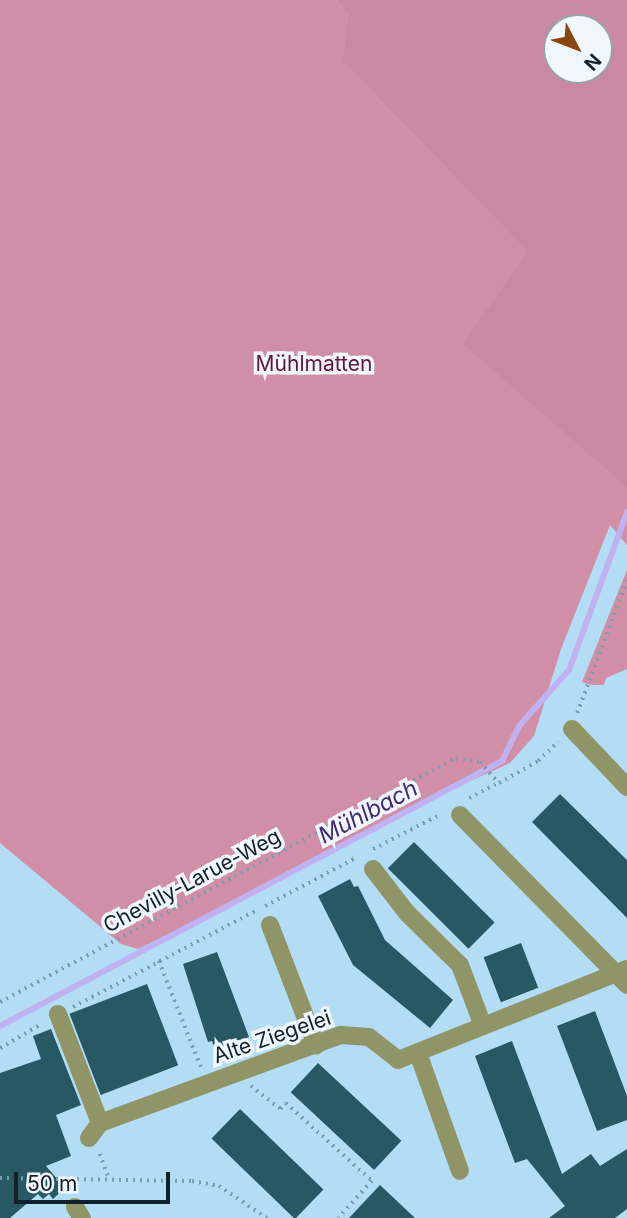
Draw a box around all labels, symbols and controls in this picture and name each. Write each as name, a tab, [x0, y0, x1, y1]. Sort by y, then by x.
north arrow	[543, 14, 613, 84]
text: N	[579, 49, 606, 75]
park label: Mühlmatten	[256, 351, 372, 377]
water label: Mühlbach	[314, 774, 422, 850]
street label: Chevilly-Larue-Weg	[99, 824, 285, 938]
street label: Alte Ziegelei	[210, 1005, 334, 1069]
scale bar	[18, 1158, 173, 1202]
text: 50 m	[27, 1171, 77, 1196]

